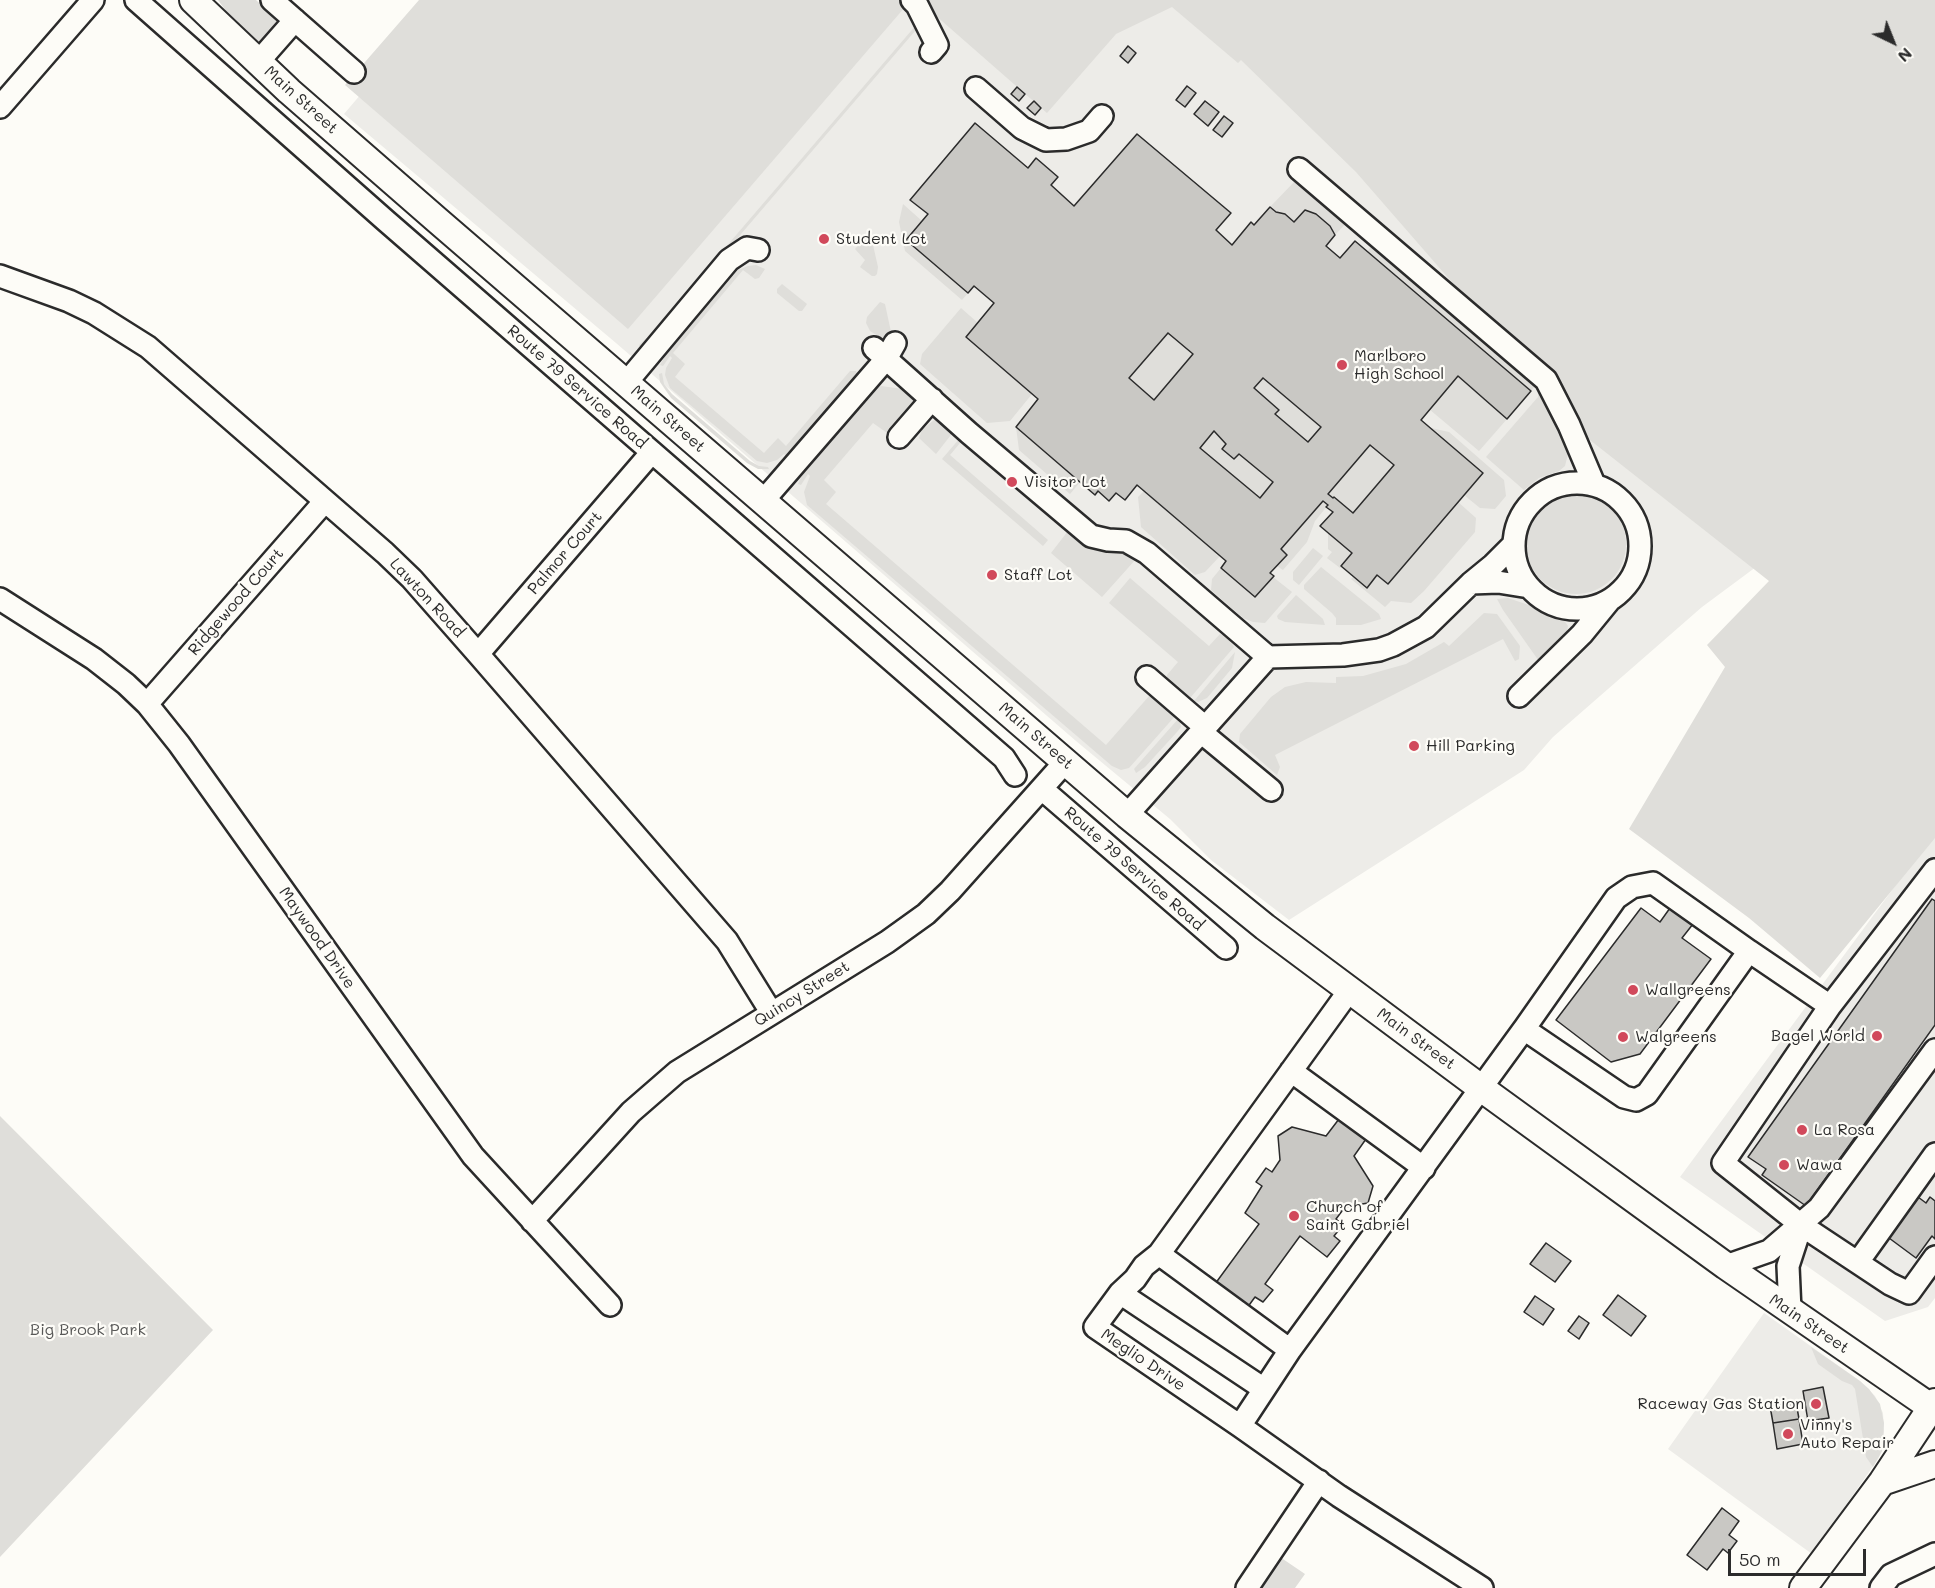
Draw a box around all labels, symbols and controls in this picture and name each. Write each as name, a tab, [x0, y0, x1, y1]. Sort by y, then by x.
north arrow	[1863, 12, 1923, 72]
text: N	[1894, 44, 1917, 67]
street label: Main Street	[260, 62, 342, 138]
place label: Student Lot	[836, 229, 927, 249]
marker: Student Lot	[817, 232, 831, 246]
street label: Route 79 Service Road	[503, 321, 651, 453]
place label: Marlboro High School	[1354, 346, 1444, 384]
marker: Marlboro High School	[1335, 358, 1349, 372]
street label: Main Street	[627, 381, 709, 457]
place label: Visitor Lot	[1024, 472, 1106, 492]
marker: Visitor Lot	[1005, 475, 1019, 489]
street label: Palmor Court	[524, 507, 606, 599]
street label: Ridgewood Court	[184, 544, 288, 660]
street label: Lawton Road	[385, 554, 469, 642]
place label: Staff Lot	[1004, 565, 1073, 585]
marker: Staff Lot	[985, 568, 999, 582]
street label: Main Street	[995, 698, 1077, 774]
place label: Hill Parking	[1426, 736, 1515, 756]
marker: Hill Parking	[1407, 739, 1421, 753]
street label: Route 79 Service Road	[1060, 803, 1208, 935]
street label: Maywood Drive	[275, 883, 359, 993]
street label: Quincy Street	[751, 957, 853, 1031]
place label: Wallgreens	[1645, 980, 1731, 1000]
marker: Wallgreens	[1626, 983, 1640, 997]
street label: Main Street	[1373, 1004, 1459, 1074]
place label: Bagel World	[1771, 1026, 1865, 1046]
place label: Walgreens	[1635, 1027, 1717, 1047]
marker: Bagel World	[1870, 1029, 1884, 1043]
marker: Walgreens	[1616, 1030, 1630, 1044]
place label: La Rosa	[1814, 1120, 1875, 1140]
marker: La Rosa	[1795, 1123, 1809, 1137]
place label: Wawa	[1796, 1155, 1842, 1175]
marker: Wawa	[1777, 1158, 1791, 1172]
place label: Church of Saint Gabriel	[1306, 1197, 1410, 1235]
marker: Church of Saint Gabriel	[1287, 1209, 1301, 1223]
street label: Main Street	[1765, 1290, 1853, 1358]
park label: Big Brook Park	[30, 1320, 146, 1340]
street label: Meglio Drive	[1097, 1325, 1189, 1395]
place label: Raceway Gas Station	[1638, 1394, 1804, 1414]
marker: Raceway Gas Station	[1809, 1397, 1823, 1411]
place label: Vinny's Auto Repair	[1800, 1415, 1894, 1453]
marker: Vinny's Auto Repair	[1781, 1427, 1795, 1441]
scale bar	[1731, 1537, 1869, 1575]
text: 50 m	[1739, 1547, 1781, 1571]

